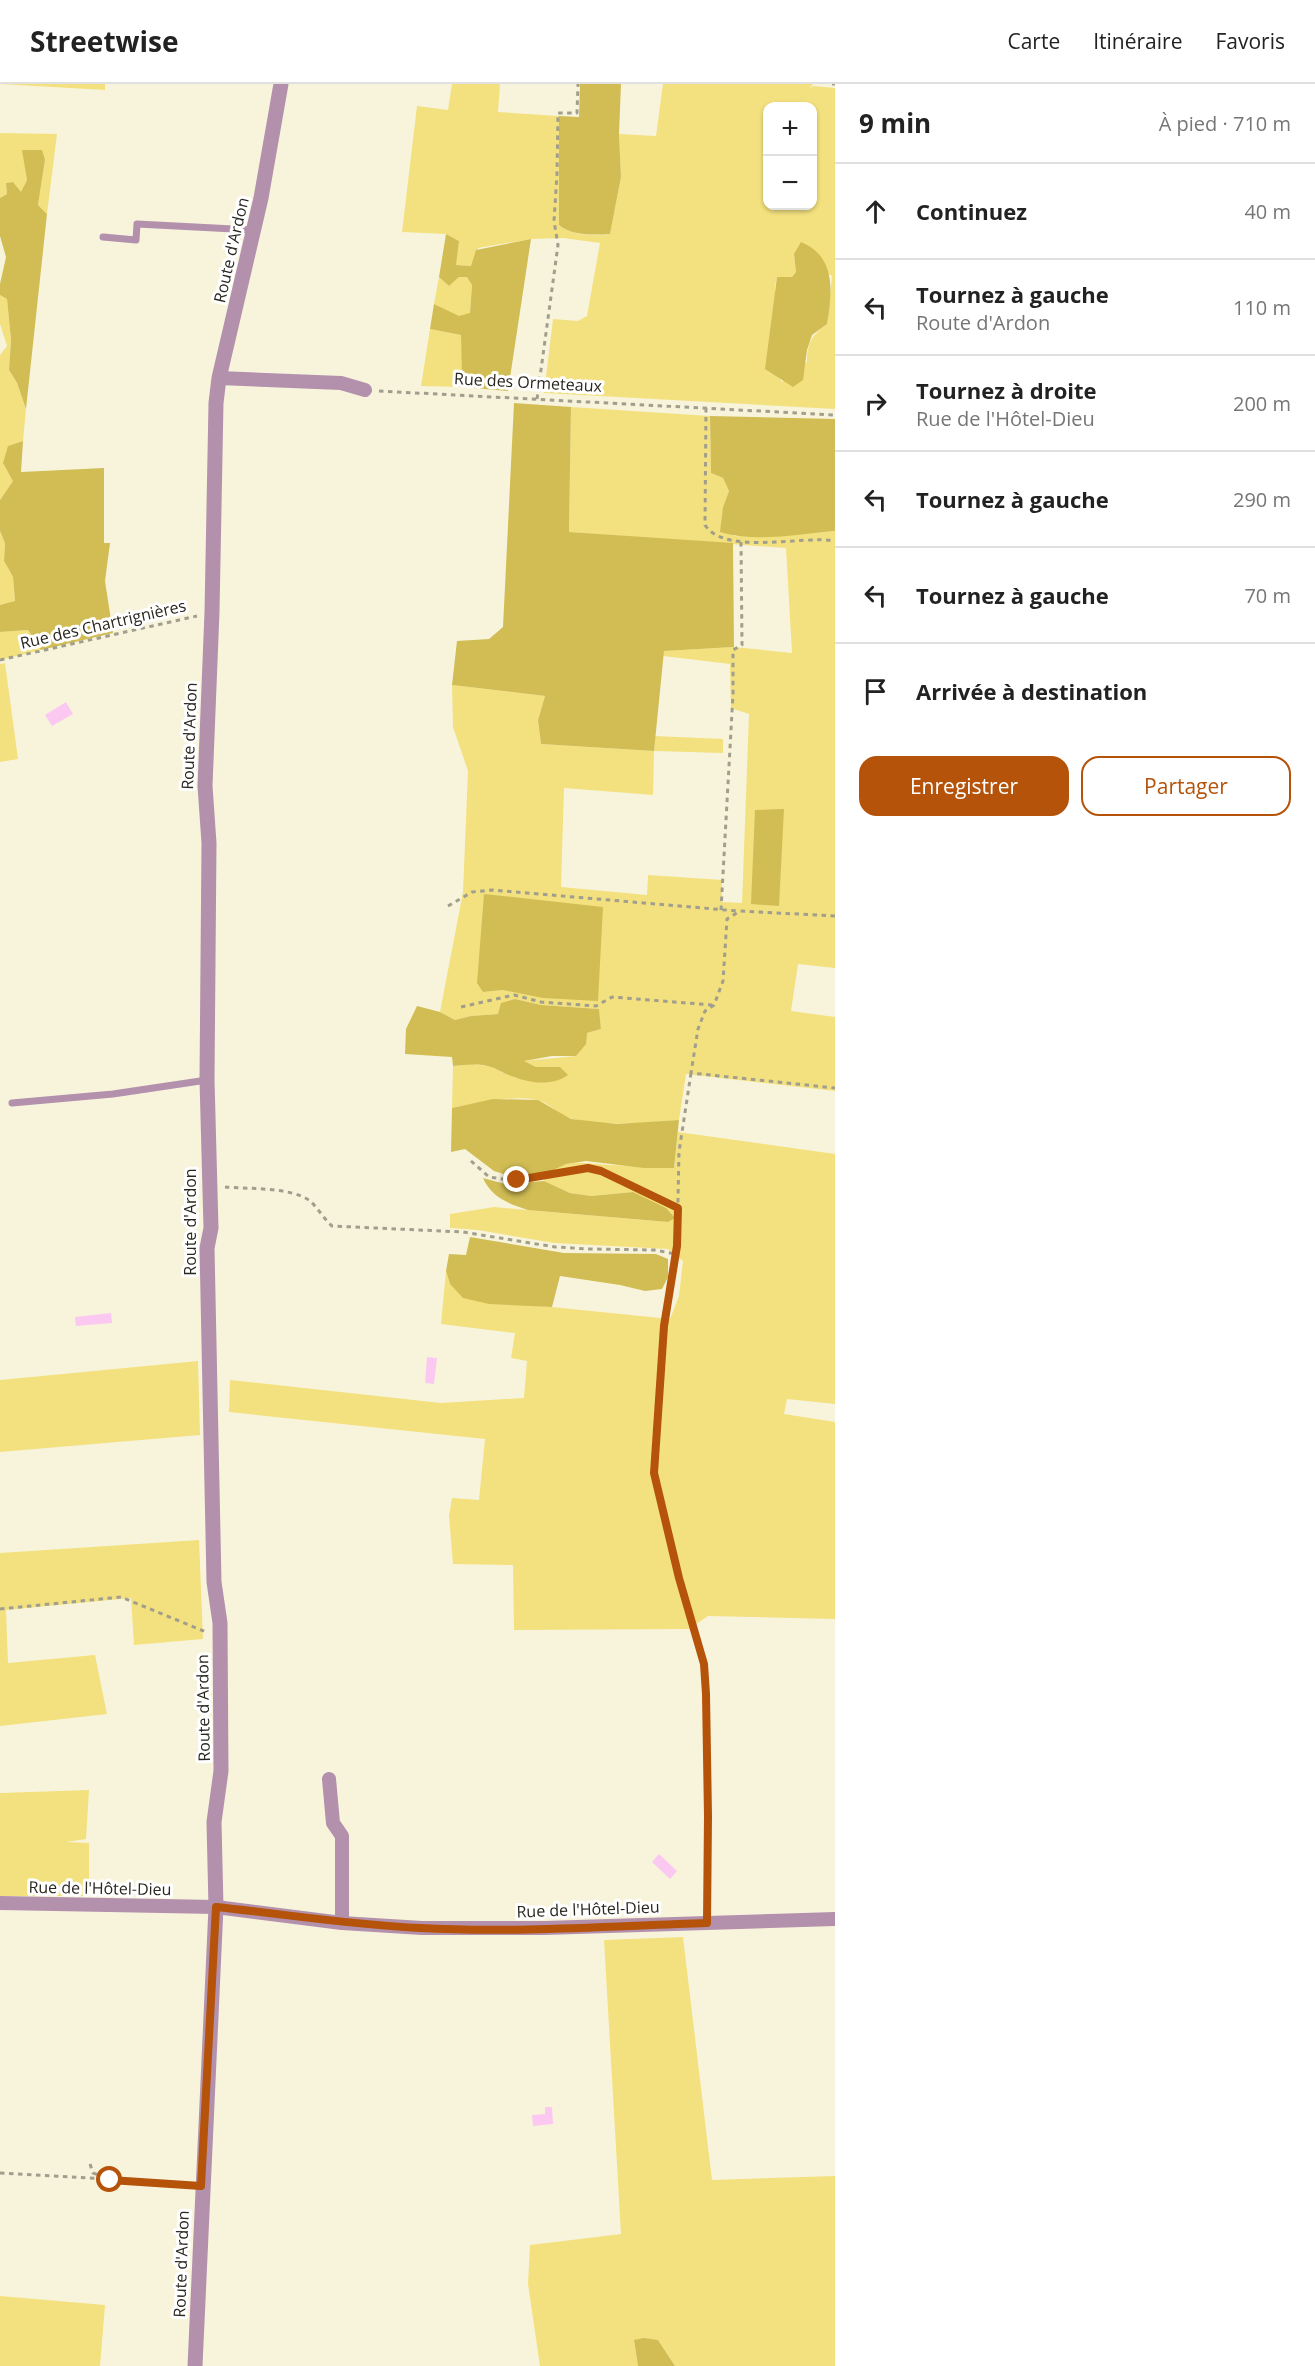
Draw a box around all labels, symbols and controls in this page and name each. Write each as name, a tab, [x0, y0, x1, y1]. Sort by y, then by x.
text: Streetwise	[30, 22, 179, 60]
text: Carte	[1007, 27, 1060, 55]
text: Itinéraire	[1093, 27, 1182, 55]
text: Favoris	[1215, 27, 1285, 55]
map controls	[763, 102, 817, 210]
button: +	[763, 102, 817, 156]
text: 9 min	[859, 105, 931, 141]
text: À pied · 710 m	[1159, 110, 1291, 137]
button: −	[763, 156, 817, 210]
street label: Route d'Ardon	[208, 195, 254, 305]
icon: ahead	[859, 195, 892, 228]
text: Continuez	[916, 196, 1027, 226]
text: 40 m	[1244, 198, 1291, 225]
text: Tournez à gauche	[916, 279, 1109, 309]
icon: left	[859, 291, 892, 324]
text: 110 m	[1233, 294, 1291, 321]
text: Route d'Ardon	[916, 309, 1050, 336]
street label: Rue des Ormeteaux	[454, 367, 603, 397]
text: Tournez à droite	[916, 375, 1097, 405]
icon: right	[859, 387, 892, 420]
text: 200 m	[1233, 390, 1291, 417]
text: Rue de l'Hôtel-Dieu	[916, 405, 1095, 432]
icon: left	[859, 483, 892, 516]
text: Tournez à gauche	[916, 484, 1109, 514]
text: 290 m	[1233, 486, 1291, 513]
icon: left	[859, 579, 892, 612]
text: Tournez à gauche	[916, 580, 1109, 610]
text: 70 m	[1244, 582, 1291, 609]
street label: Rue des Chartrignières	[18, 594, 188, 654]
icon: arrive	[859, 675, 892, 708]
text: Arrivée à destination	[916, 676, 1147, 706]
street label: Route d'Ardon	[176, 682, 202, 790]
button: Enregistrer	[859, 756, 1069, 816]
button: Partager	[1081, 756, 1291, 816]
route end	[503, 1166, 529, 1192]
street label: Route d'Ardon	[179, 1168, 201, 1276]
street label: Route d'Ardon	[191, 1654, 215, 1762]
street label: Rue de l'Hôtel-Dieu	[28, 1876, 172, 1900]
street label: Rue de l'Hôtel-Dieu	[516, 1896, 660, 1922]
route start	[96, 2166, 122, 2192]
street label: Route d'Ardon	[168, 2210, 194, 2318]

